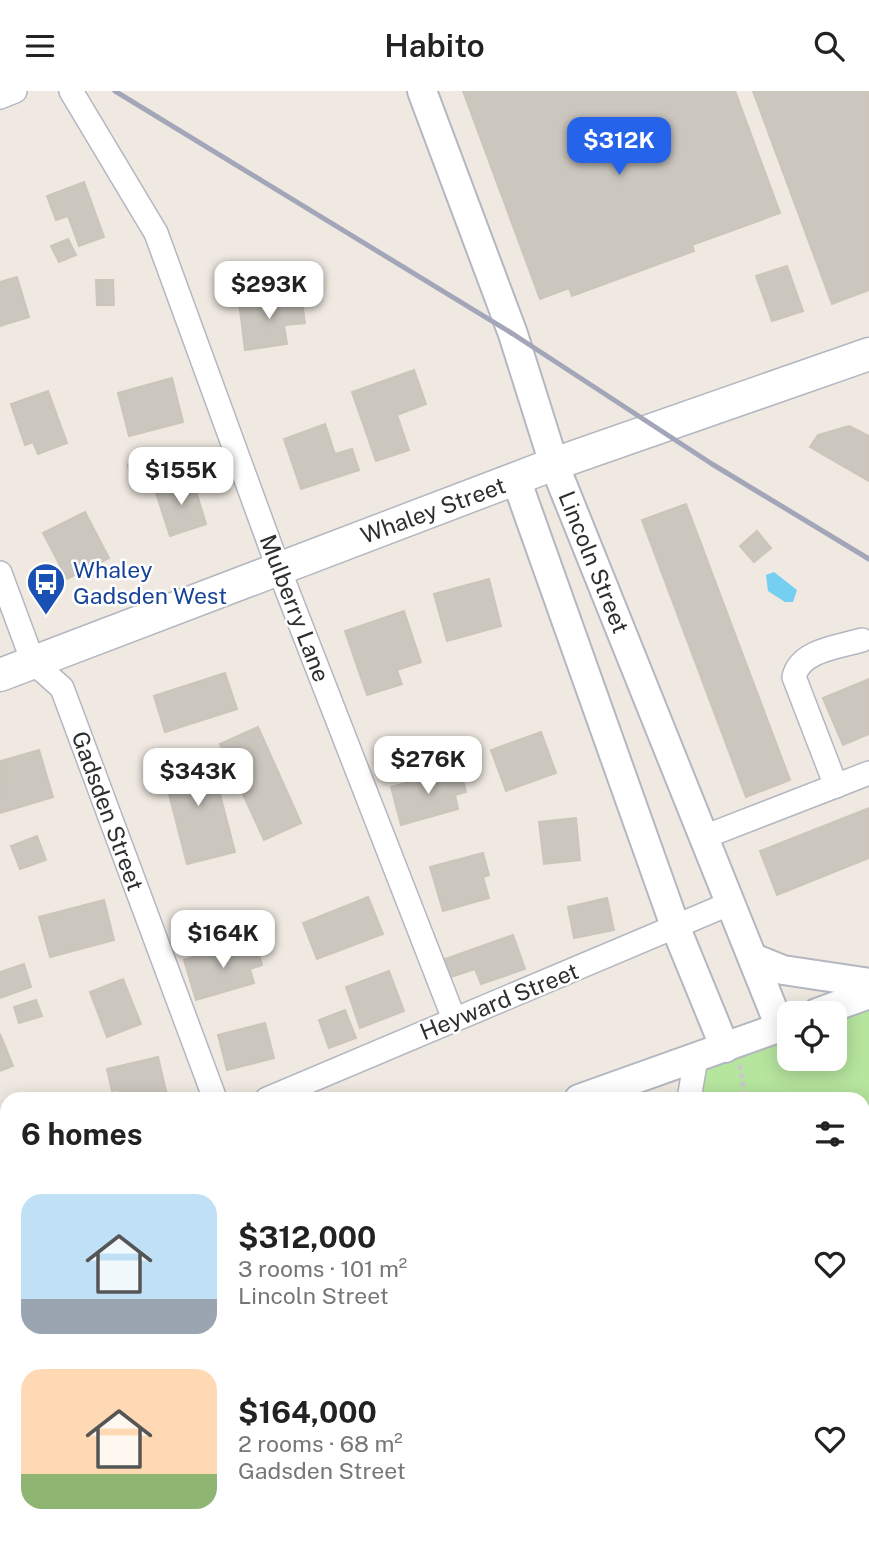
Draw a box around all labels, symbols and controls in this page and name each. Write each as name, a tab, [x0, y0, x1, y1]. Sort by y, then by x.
icon: menu	[21, 27, 59, 65]
text: Habito	[384, 27, 485, 64]
icon: search	[810, 27, 848, 65]
pin: $312K	[570, 118, 668, 177]
text: $312K	[583, 126, 655, 153]
pin: $293K	[220, 261, 318, 321]
text: $293K	[230, 270, 308, 297]
pin: $155K	[132, 447, 230, 507]
text: $155K	[144, 456, 218, 483]
street label: Whaley Street	[357, 471, 509, 549]
street label: Lincoln Street	[553, 487, 635, 637]
street label: Mulberry Lane	[255, 531, 335, 685]
place label: Whaley Gadsden West	[73, 556, 227, 609]
bus stop icon: Whaley Gadsden West	[25, 561, 67, 616]
street label: Gadsden Street	[67, 728, 149, 894]
pin: $276K	[379, 737, 477, 796]
text: $276K	[390, 745, 466, 772]
pin: $343K	[149, 749, 247, 808]
text: $343K	[159, 757, 237, 784]
pin: $164K	[174, 911, 272, 970]
text: $164K	[187, 919, 259, 946]
street label: Heyward Street	[416, 957, 582, 1045]
map controls	[777, 1001, 847, 1071]
button: locate	[777, 1001, 847, 1071]
icon: filters	[811, 1115, 849, 1153]
text: 6 homes	[21, 1116, 143, 1152]
text: $312,000	[238, 1219, 376, 1255]
icon: home	[77, 1222, 161, 1306]
icon: heart	[811, 1245, 849, 1283]
text: 3 rooms · 101 m²	[238, 1255, 407, 1282]
text: Lincoln Street	[238, 1282, 389, 1309]
text: $164,000	[238, 1394, 377, 1430]
icon: home	[77, 1397, 161, 1481]
icon: heart	[811, 1420, 849, 1458]
text: 2 rooms · 68 m²	[238, 1430, 403, 1457]
text: Gadsden Street	[238, 1457, 406, 1484]

